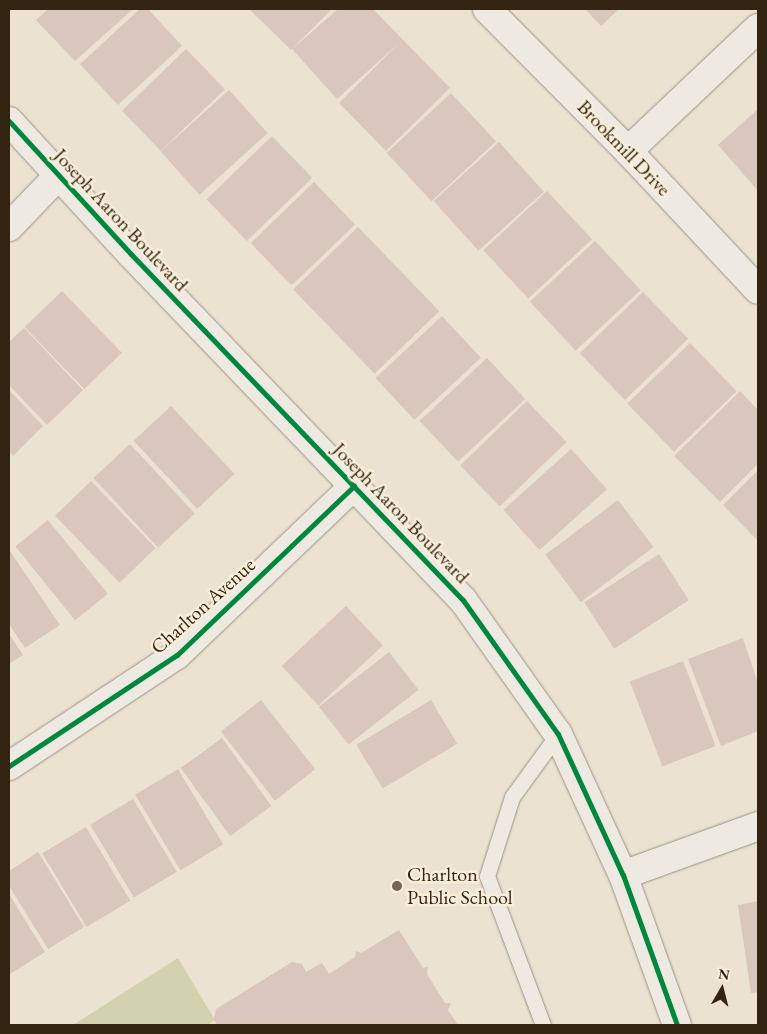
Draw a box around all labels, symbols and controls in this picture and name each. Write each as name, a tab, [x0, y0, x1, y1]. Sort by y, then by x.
street label: Brookmill Drive	[572, 95, 676, 201]
street label: Joseph Aaron Boulevard	[49, 144, 193, 296]
street label: Joseph Aaron Boulevard	[328, 438, 474, 588]
street label: Charlton Avenue	[146, 553, 260, 659]
place label: Charlton Public School	[407, 862, 512, 909]
marker: Charlton Public School	[391, 880, 403, 892]
north arrow	[697, 964, 747, 1014]
text: N	[717, 964, 731, 984]

